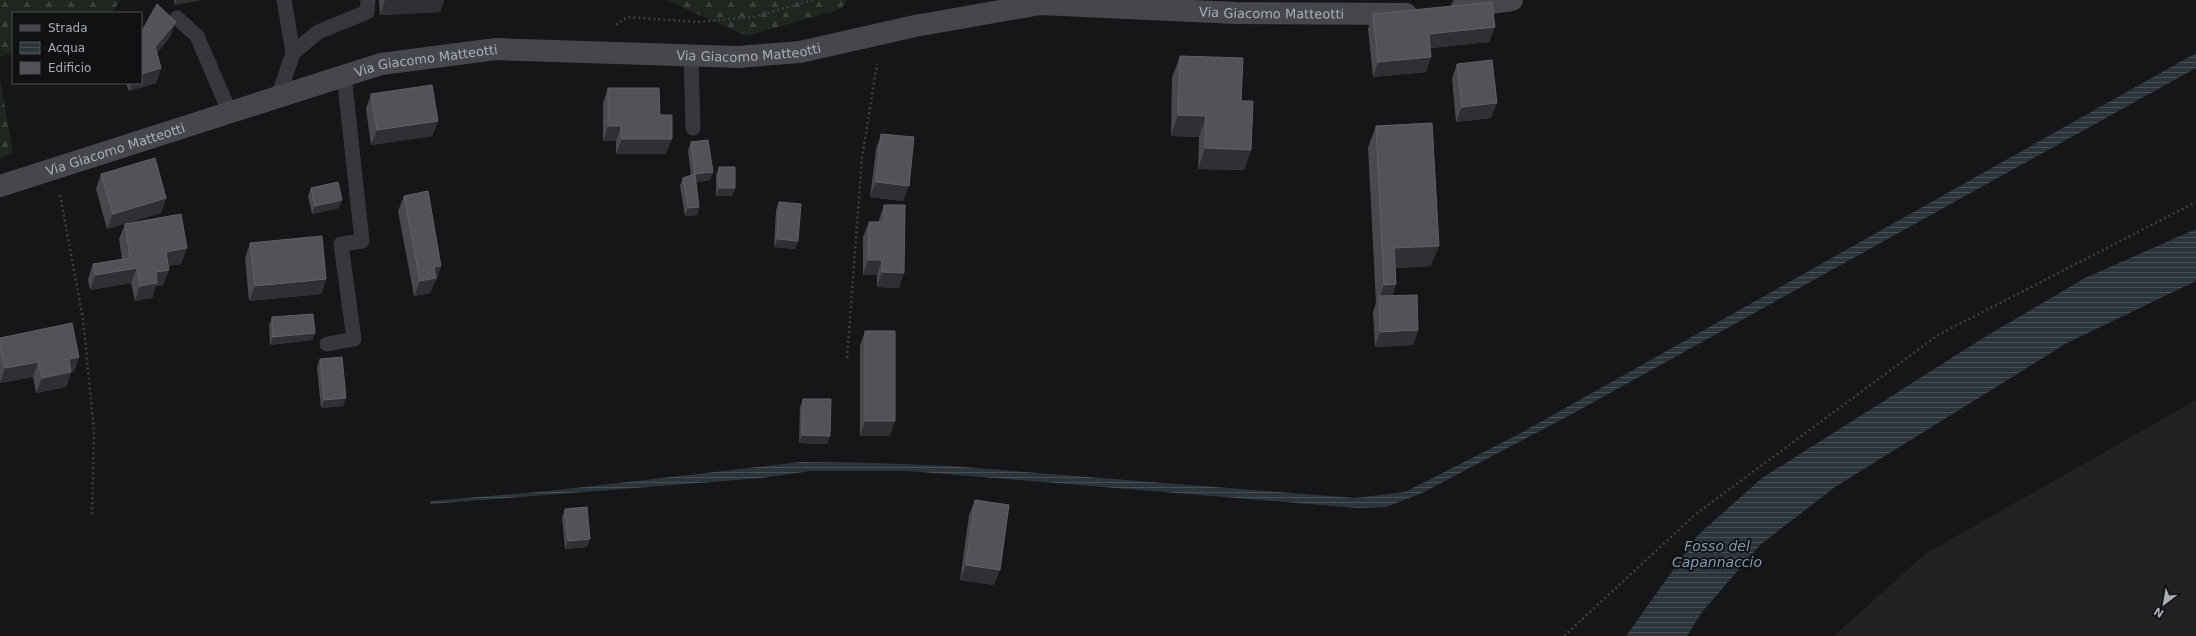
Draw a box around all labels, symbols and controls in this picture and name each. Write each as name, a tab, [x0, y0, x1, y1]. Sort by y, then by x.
street label: Via Giacomo Matteotti	[1199, 4, 1344, 22]
legend	[12, 12, 142, 84]
text: Strada	[48, 21, 88, 35]
street label: Via Giacomo Matteotti	[676, 40, 822, 65]
text: Acqua	[48, 41, 85, 55]
street label: Via Giacomo Matteotti	[353, 42, 499, 80]
text: Edificio	[48, 61, 91, 75]
street label: Via Giacomo Matteotti	[44, 120, 187, 179]
water label: Fosso del Capannaccio	[1672, 538, 1762, 570]
north arrow	[2144, 584, 2184, 624]
text: N	[2152, 604, 2166, 620]

